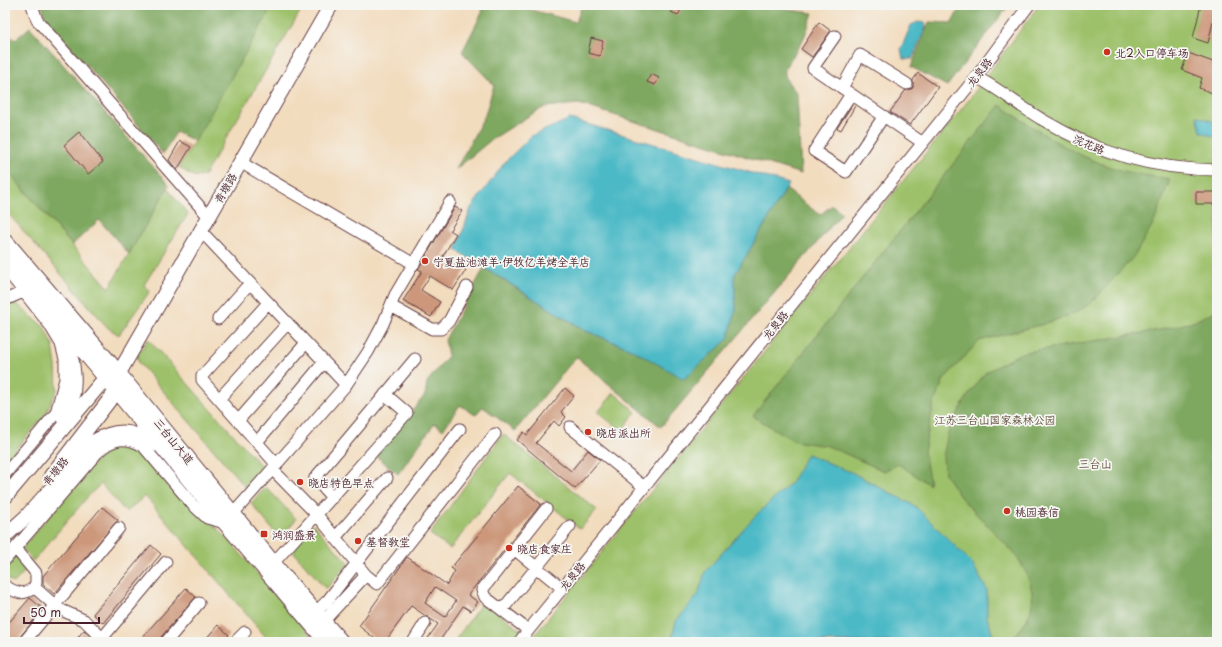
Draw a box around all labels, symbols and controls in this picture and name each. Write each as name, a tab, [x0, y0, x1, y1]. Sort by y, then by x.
place label: 北2入口停车场	[1115, 44, 1189, 61]
marker: 北2入口停车场	[1102, 47, 1112, 57]
street label: 龙泉路	[962, 54, 996, 90]
street label: 浣花路	[1070, 130, 1108, 158]
street label: 青墩路	[209, 169, 241, 207]
place label: 宁夏盐池滩羊·伊牧亿羊烤全羊店	[433, 253, 590, 270]
marker: 宁夏盐池滩羊·伊牧亿羊烤全羊店	[420, 256, 430, 266]
street label: 龙泉路	[758, 307, 792, 343]
park label: 江苏三台山国家森林公园	[935, 411, 1056, 428]
street label: 三台山大道	[150, 414, 198, 468]
place label: 晓店派出所	[596, 424, 651, 441]
marker: 晓店派出所	[583, 427, 593, 437]
street label: 青墩路	[38, 453, 72, 489]
park label: 三台山	[1079, 455, 1112, 472]
place label: 晓店特色早点	[308, 474, 374, 491]
marker: 晓店特色早点	[295, 477, 305, 487]
place label: 桃园春信	[1015, 503, 1059, 520]
marker: 桃园春信	[1002, 506, 1012, 516]
place label: 鸿润盛景	[272, 526, 316, 543]
marker: 鸿润盛景	[259, 529, 269, 539]
place label: 基督教堂	[366, 533, 410, 550]
marker: 基督教堂	[353, 536, 363, 546]
place label: 晓店食家庄	[517, 540, 572, 557]
marker: 晓店食家庄	[504, 543, 514, 553]
street label: 龙泉路	[555, 558, 589, 594]
scale bar	[24, 599, 99, 625]
text: 50 m	[30, 603, 61, 621]

